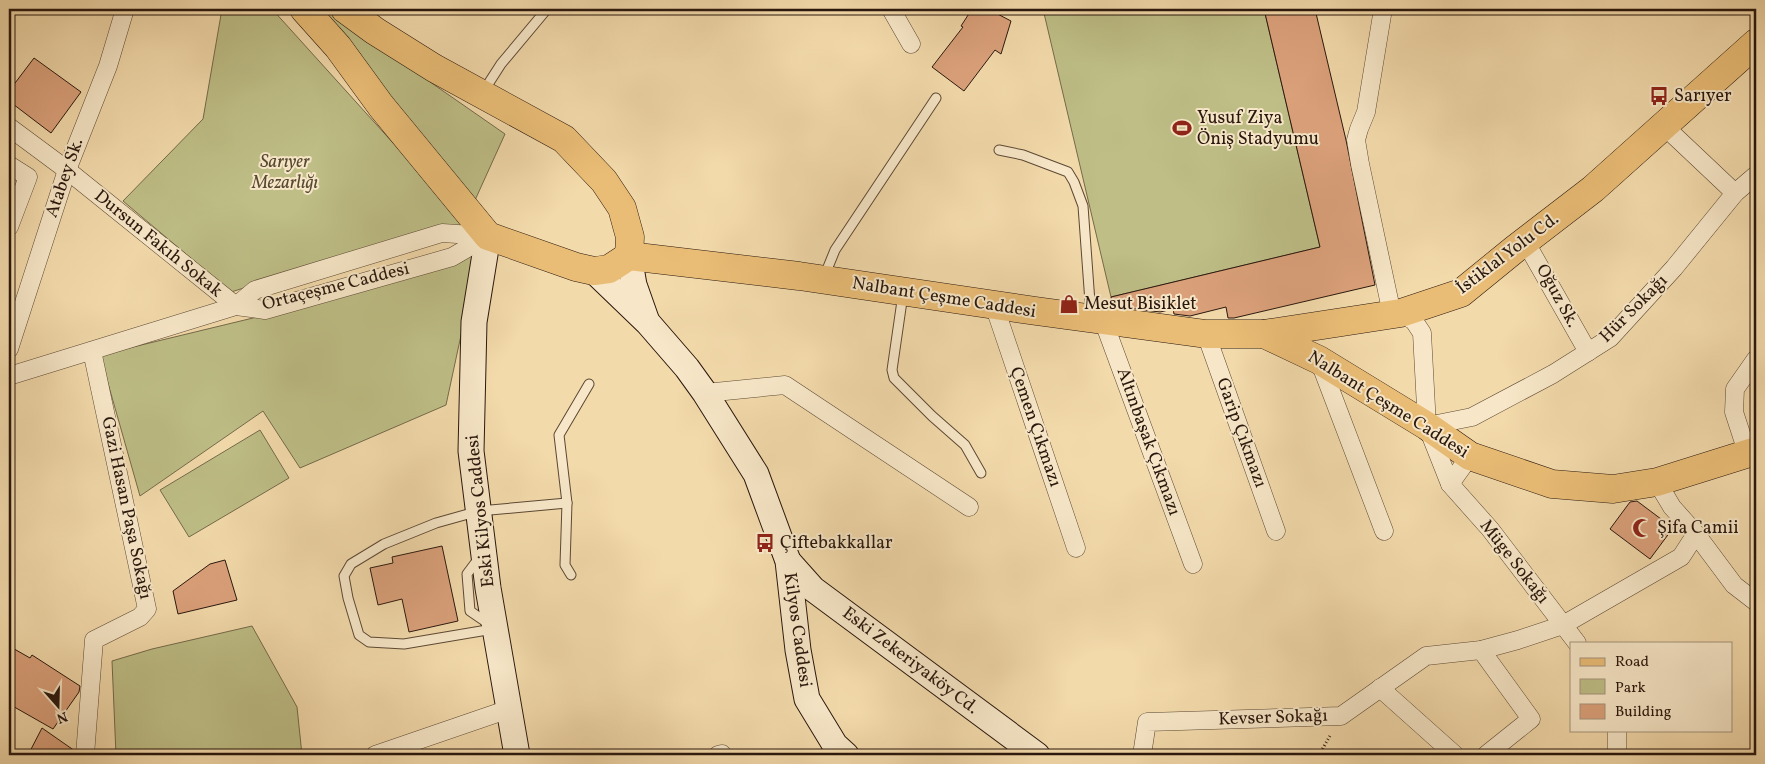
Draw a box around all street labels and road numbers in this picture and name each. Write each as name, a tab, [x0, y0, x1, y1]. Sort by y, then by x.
street label: Atabey Sk.	[40, 135, 90, 221]
street label: Dursun Fakıh Sokak	[88, 184, 228, 304]
street label: İstiklal Yolu Cd.	[1451, 207, 1565, 301]
street label: Ortaçeşme Caddesi	[260, 257, 412, 317]
street label: Oğuz Sk.	[1529, 260, 1585, 332]
street label: Hür Sokağı	[1594, 269, 1674, 349]
street label: Nalbant Çeşme Caddesi	[850, 271, 1038, 325]
street label: Nalbant Çeşme Caddesi	[1303, 345, 1473, 465]
street label: Çemen Çıkmazı	[1003, 364, 1067, 490]
street label: Altınbaşak Çıkmazı	[1110, 365, 1186, 519]
street label: Garip Çıkmazı	[1210, 375, 1272, 491]
street label: Gazi Hasan Paşa Sokağı	[94, 414, 158, 602]
street label: Eski Kilyos Caddesi	[461, 433, 501, 589]
street label: Müge Sokağı	[1473, 515, 1555, 609]
street label: Kilyos Caddesi	[777, 571, 817, 689]
street label: Eski Zekeriyaköy Cd.	[837, 601, 983, 721]
street label: Kevser Sokağı	[1218, 704, 1328, 732]

